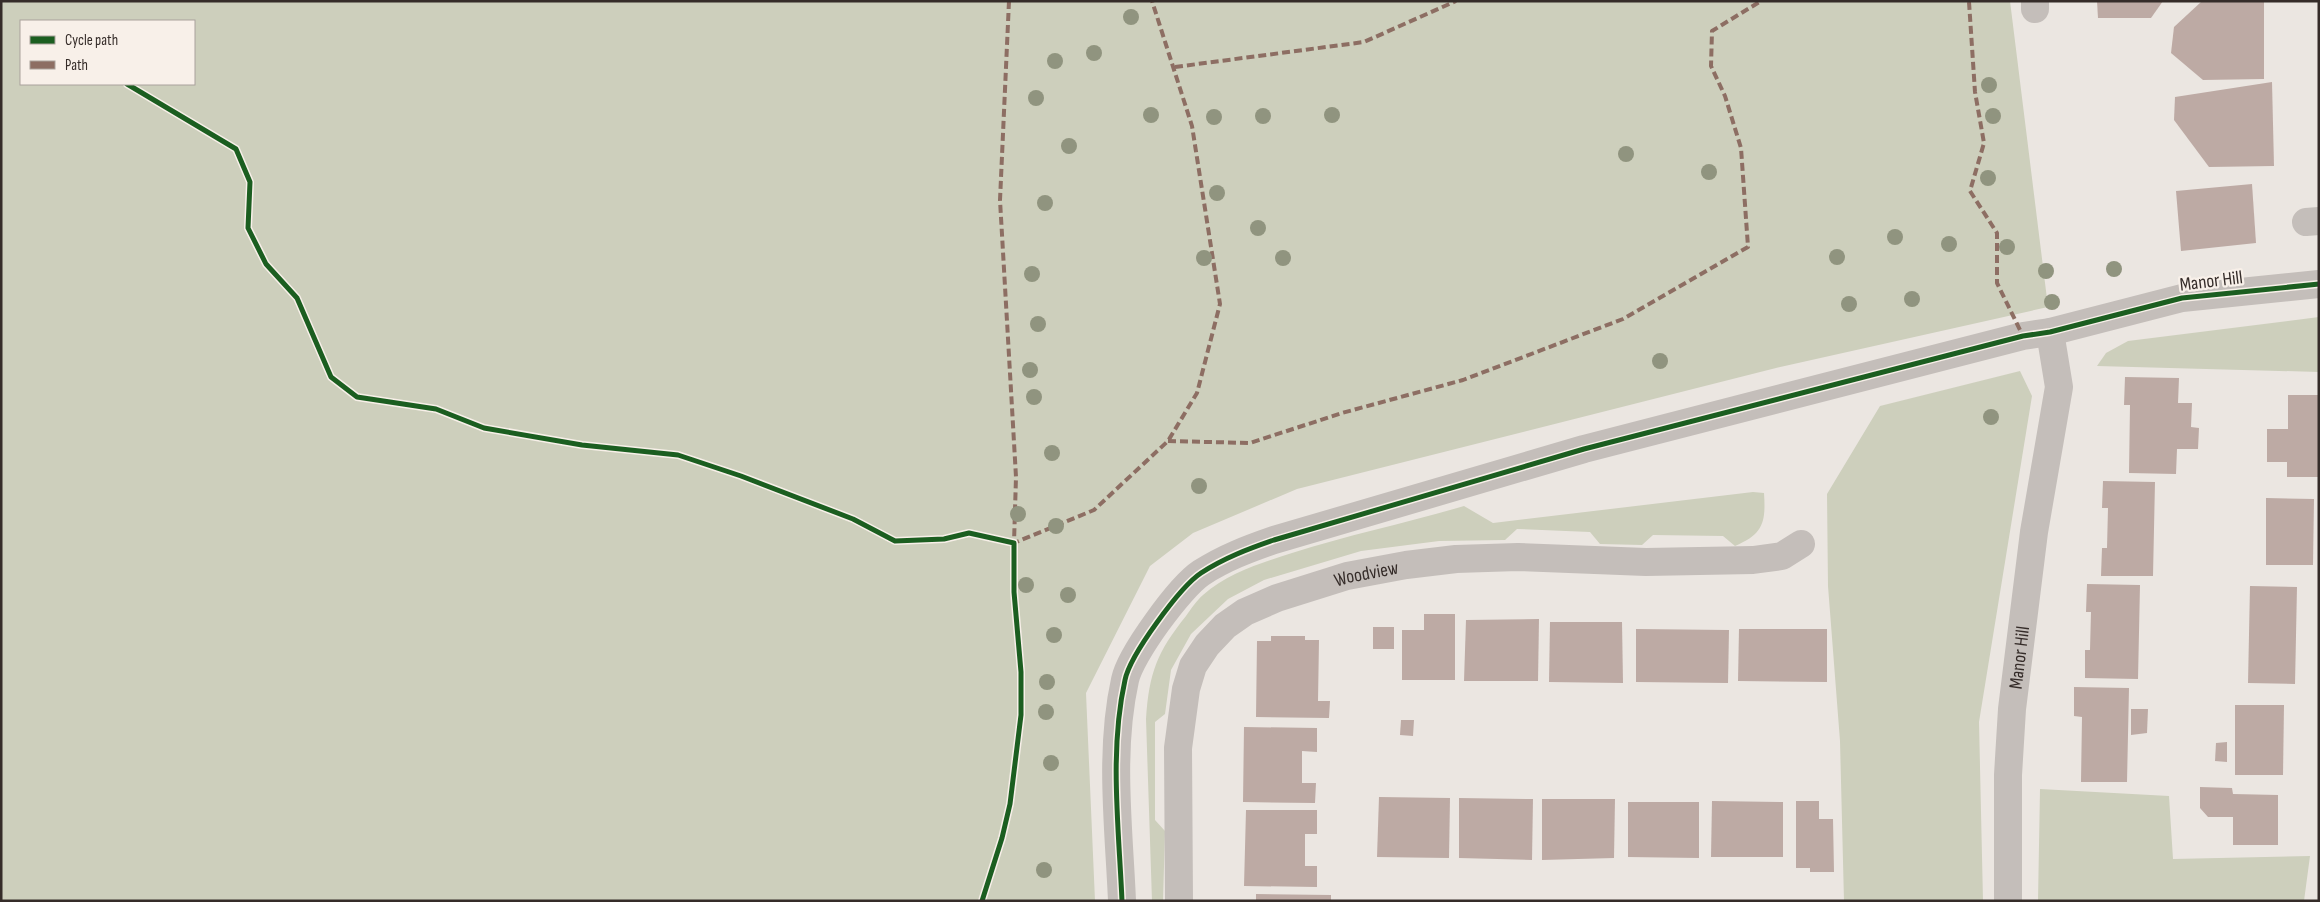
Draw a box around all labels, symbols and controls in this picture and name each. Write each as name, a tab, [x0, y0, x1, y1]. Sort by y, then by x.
legend	[20, 20, 195, 85]
text: Cycle path	[65, 31, 118, 50]
text: Path	[65, 56, 88, 75]
street label: Manor Hill	[2178, 266, 2244, 297]
street label: Woodview	[1331, 557, 1401, 592]
street label: Manor Hill	[2005, 625, 2035, 691]

